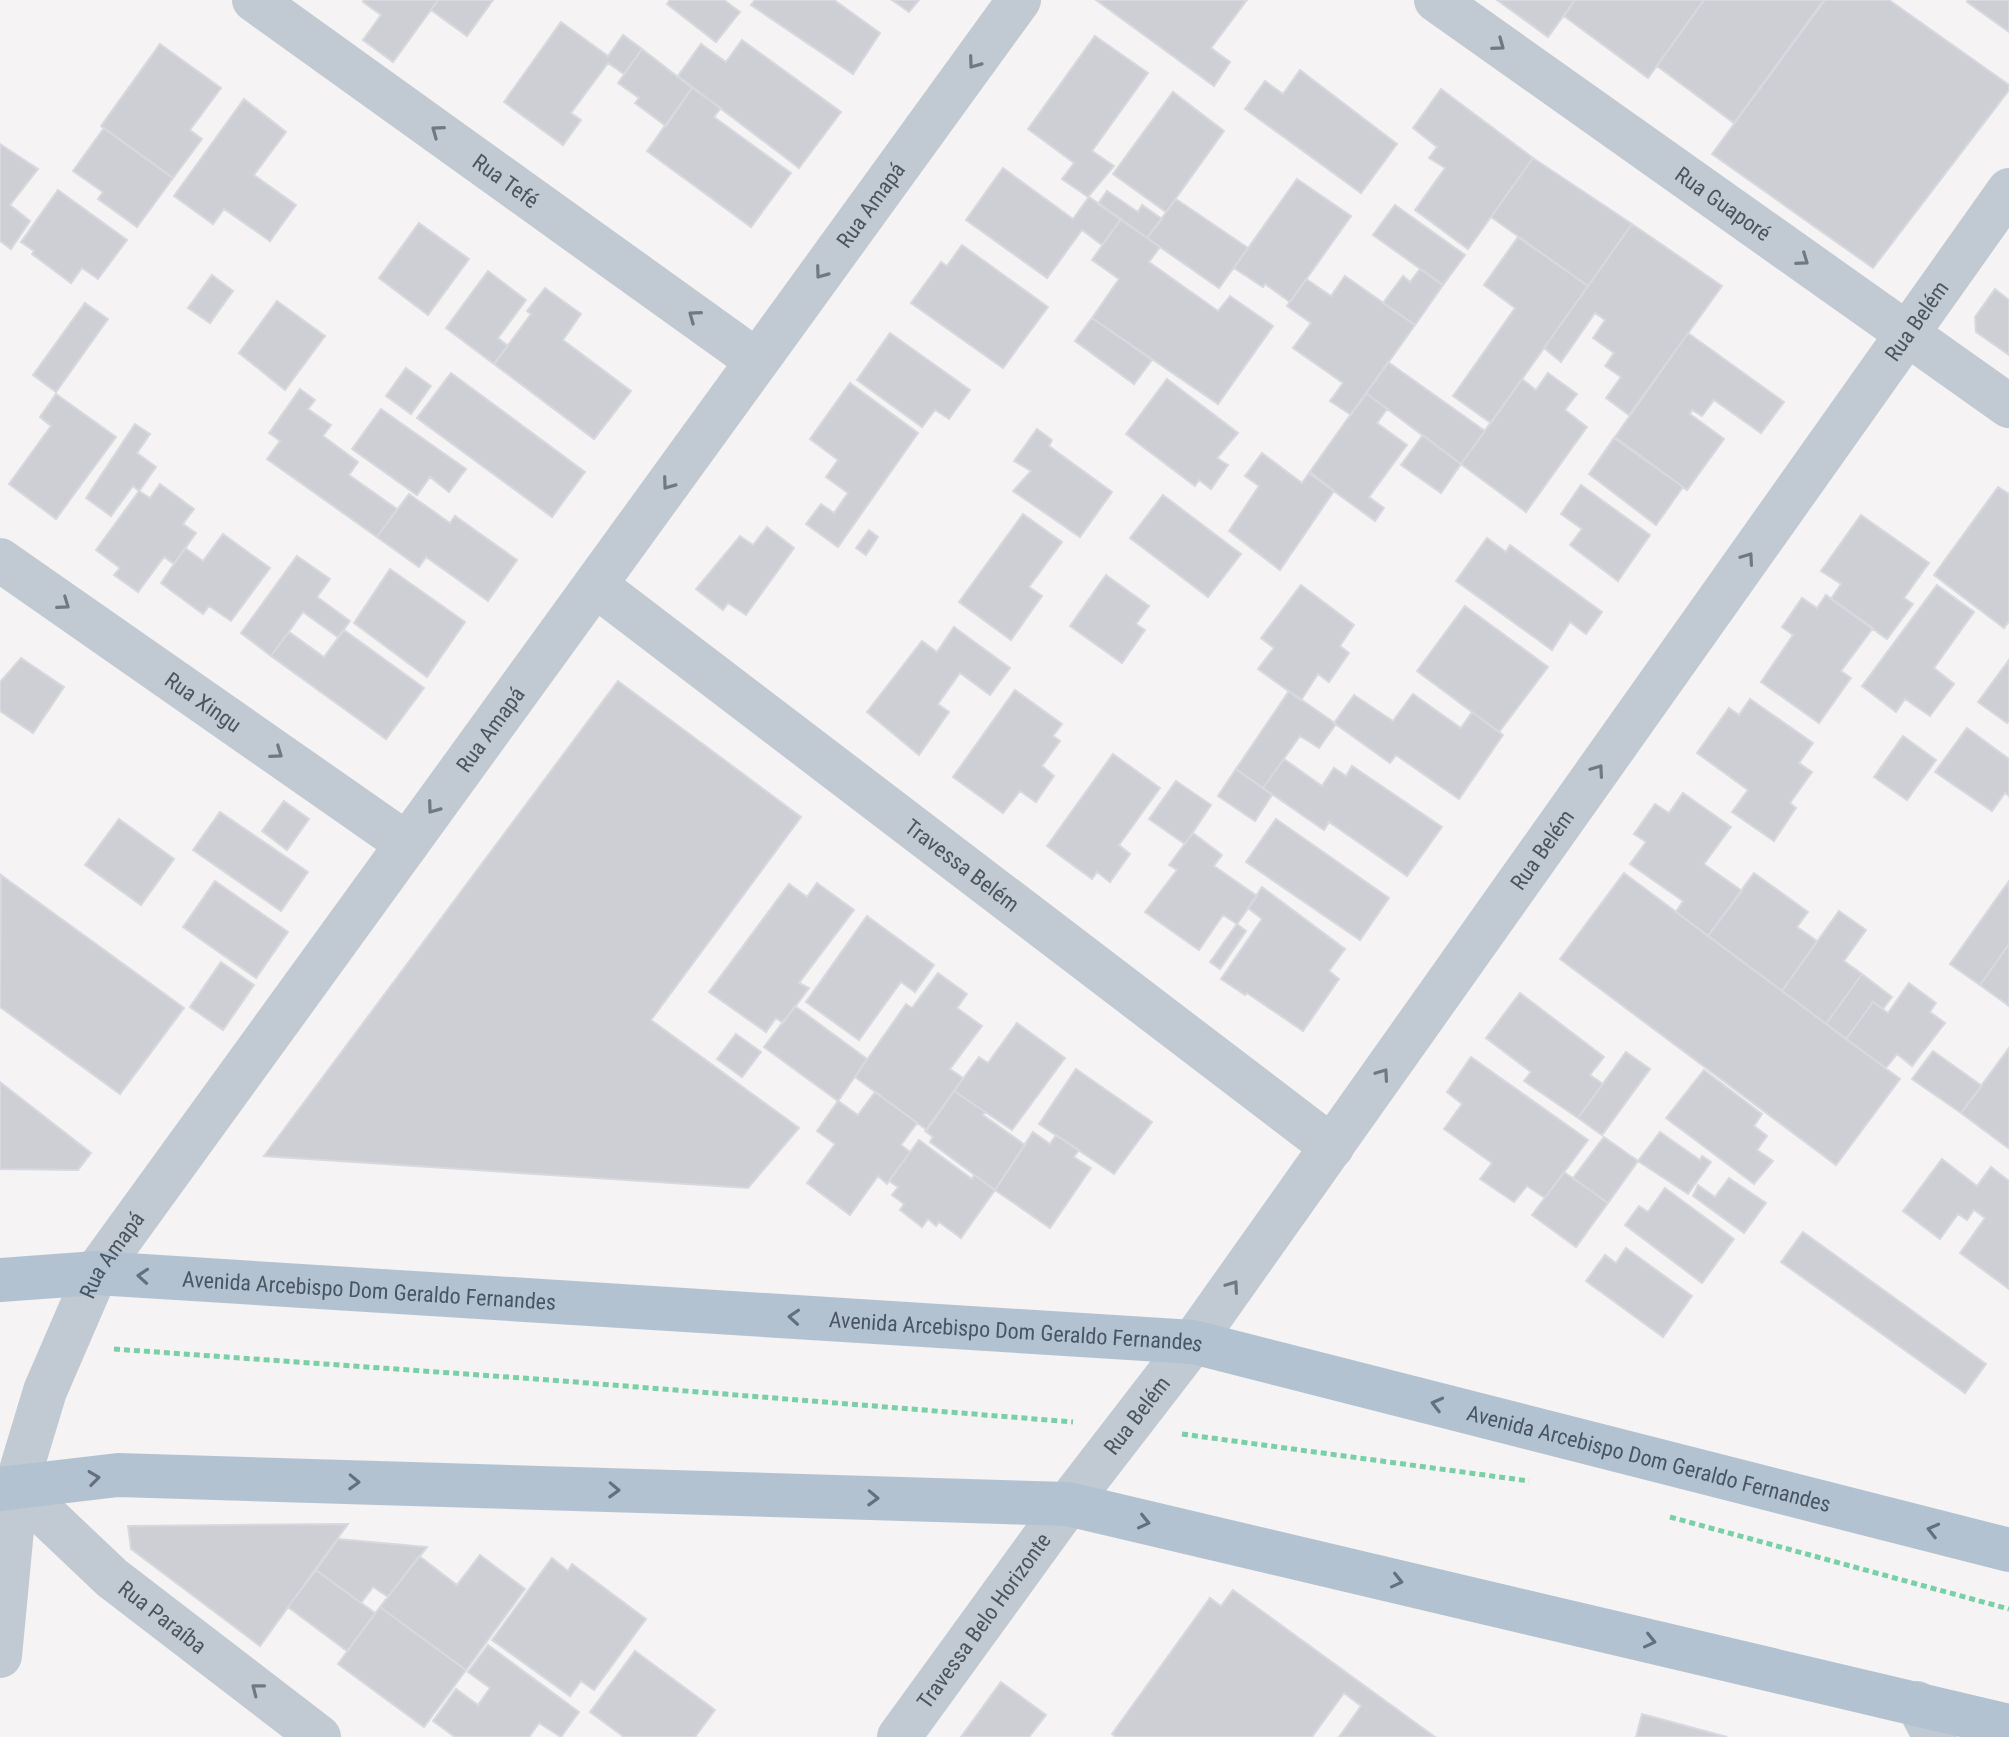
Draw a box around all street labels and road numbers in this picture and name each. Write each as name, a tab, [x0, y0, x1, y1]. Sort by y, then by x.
street label: Rua Tefé	[468, 149, 544, 213]
street label: Rua Amapá	[831, 157, 910, 252]
street label: Rua Guaporé	[1671, 161, 1776, 246]
street label: Rua Belém	[1880, 276, 1953, 366]
street label: Rua Xingu	[160, 667, 246, 737]
street label: Rua Amapá	[451, 682, 529, 777]
street label: Rua Belém	[1505, 805, 1579, 894]
street label: Travessa Belém	[900, 814, 1024, 917]
street label: Rua Amapá	[74, 1207, 149, 1302]
street label: Avenida Arcebispo Dom Geraldo Fernandes	[181, 1266, 557, 1314]
street label: Avenida Arcebispo Dom Geraldo Fernandes	[828, 1307, 1206, 1357]
street label: Rua Belém	[1098, 1371, 1175, 1459]
street label: Avenida Arcebispo Dom Geraldo Fernandes	[1464, 1400, 1834, 1517]
street label: Travessa Belo Horizonte	[912, 1528, 1055, 1713]
street label: Rua Paraíba	[114, 1575, 211, 1658]

